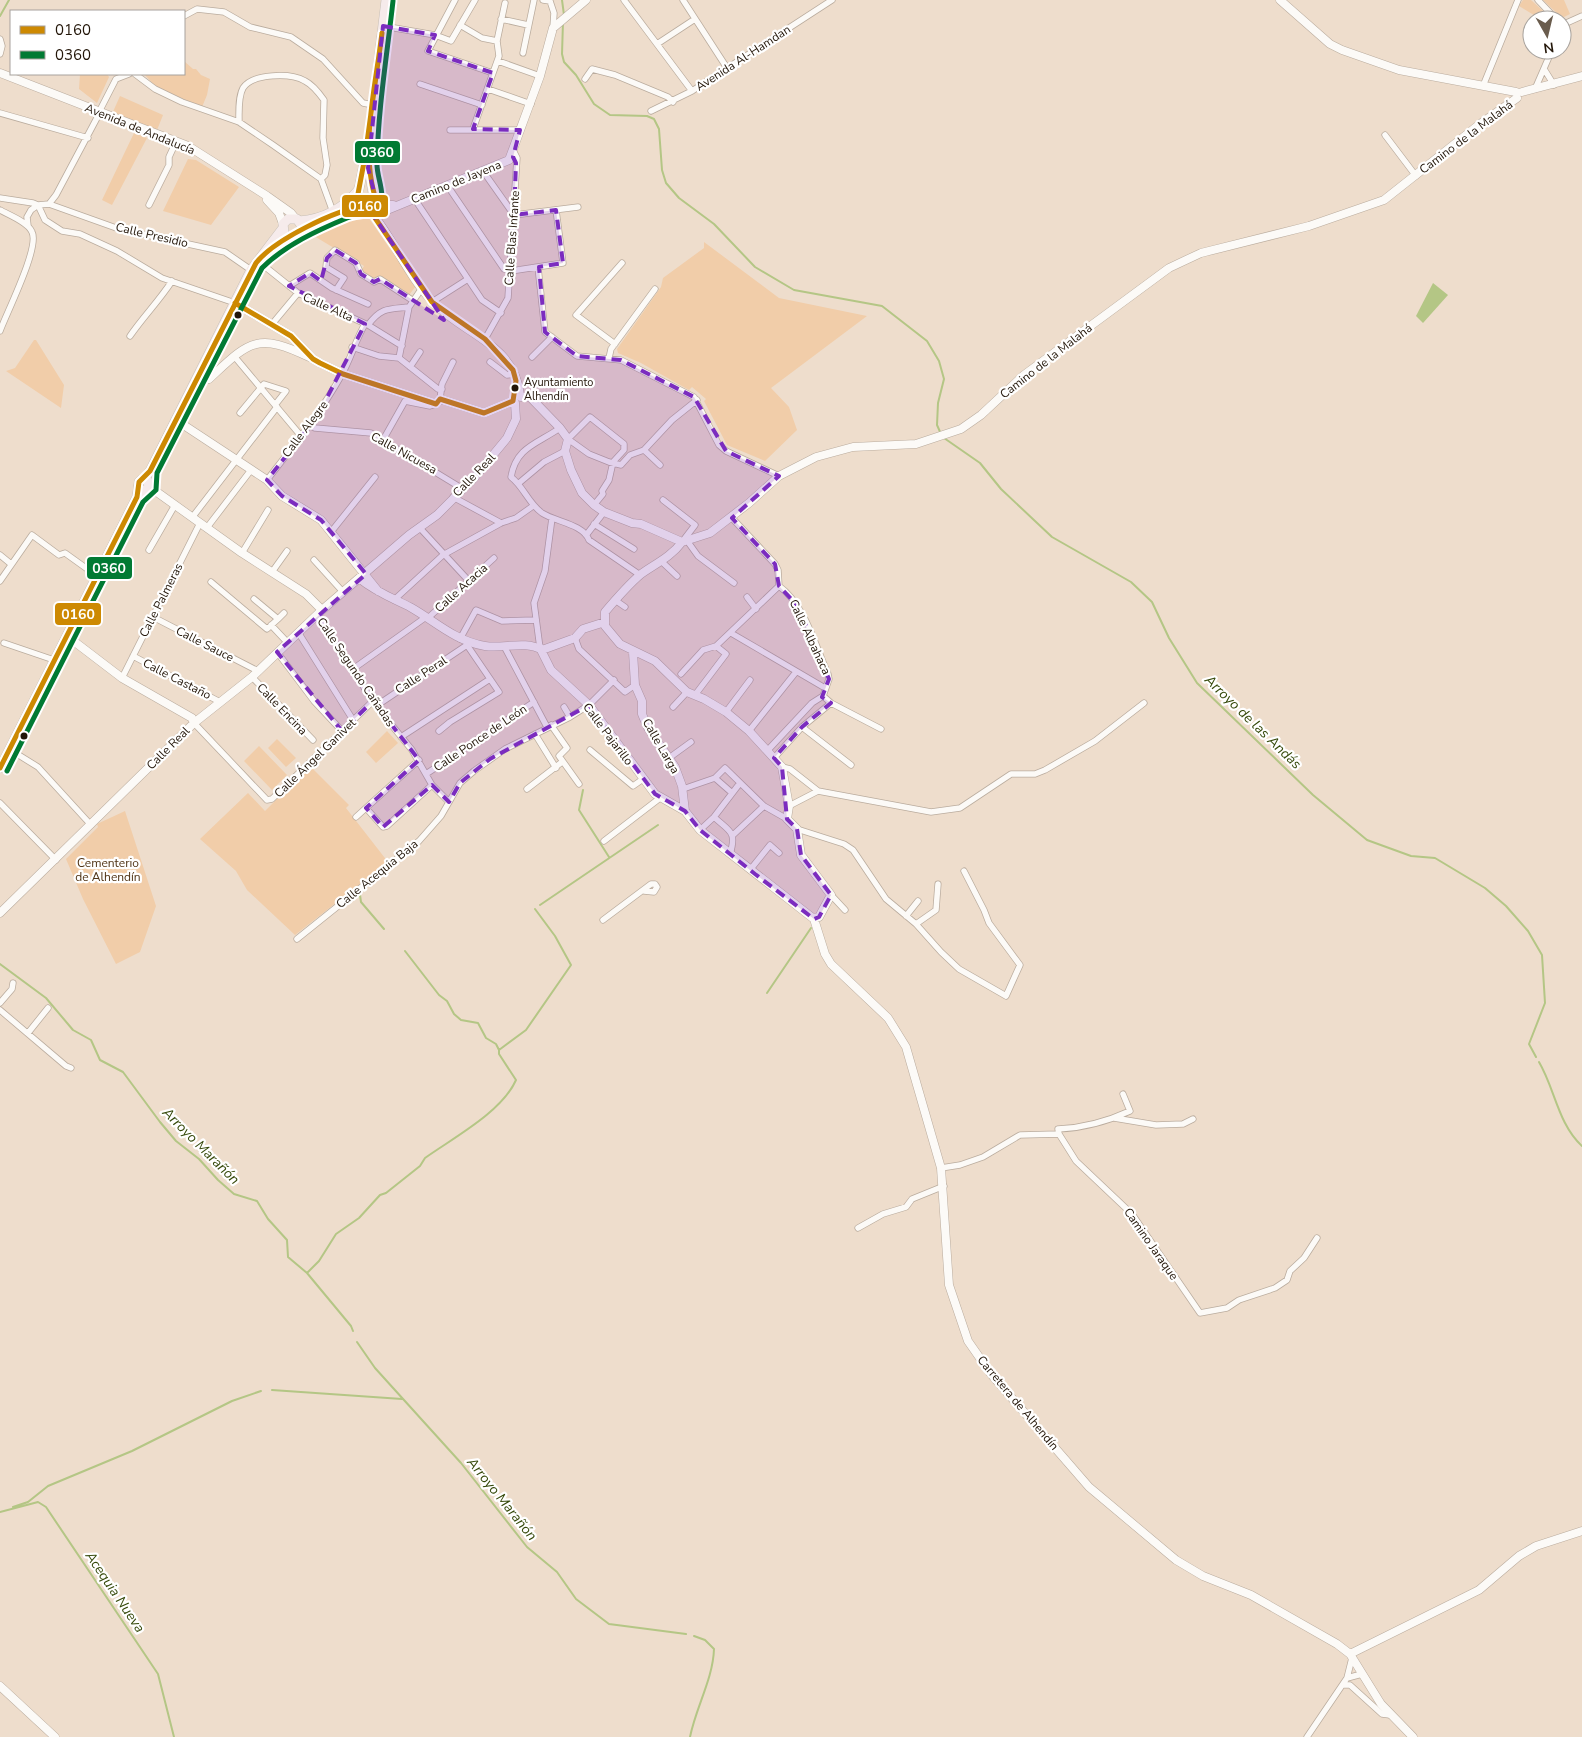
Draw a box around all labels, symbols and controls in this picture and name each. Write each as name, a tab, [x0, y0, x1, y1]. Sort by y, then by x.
legend	[10, 10, 185, 75]
north arrow	[1522, 10, 1572, 60]
text: 0160	[55, 20, 91, 40]
street label: Avenida Al-Hamdan	[692, 21, 794, 95]
text: N	[1542, 37, 1555, 58]
text: 0360	[55, 45, 91, 65]
street label: Camino de la Malahá	[1416, 97, 1516, 177]
street label: Avenida de Andalucía	[83, 100, 197, 158]
line badge: 0360	[354, 140, 401, 164]
text: 0360	[360, 143, 394, 162]
street label: Camino de Jayena	[408, 157, 504, 207]
street label: Calle Blas Infante	[501, 190, 523, 286]
line badge: 0160	[341, 194, 389, 218]
text: 0160	[348, 197, 382, 216]
street label: Calle Presidio	[114, 219, 190, 251]
street label: Calle Alta	[300, 289, 356, 325]
unlabelled marker	[233, 310, 243, 320]
street label: Camino de la Malahá	[997, 320, 1095, 402]
place label: Ayuntamiento Alhendín	[524, 375, 593, 404]
marker: Ayuntamiento Alhendín	[510, 383, 520, 393]
street label: Calle Alegre	[278, 397, 332, 461]
street label: Calle Nicuesa	[368, 428, 440, 478]
street label: Calle Real	[449, 449, 499, 500]
line badge: 0360	[86, 556, 133, 580]
text: 0360	[92, 559, 126, 578]
street label: Calle Palmeras	[135, 560, 187, 640]
street label: Calle Acacia	[431, 560, 491, 616]
street label: Calle Albahaca	[786, 597, 834, 677]
line badge: 0160	[54, 602, 102, 626]
text: 0160	[61, 605, 95, 624]
street label: Calle Segundo Cañadas	[313, 614, 399, 730]
street label: Calle Sauce	[173, 623, 237, 665]
street label: Calle Peral	[392, 652, 450, 698]
street label: Calle Castaño	[140, 655, 214, 703]
water label: Arroyo de las Andás	[1200, 670, 1306, 773]
street label: Calle Encina	[253, 680, 311, 738]
street label: Calle Pajarillo	[579, 699, 637, 769]
street label: Calle Ponce de León	[430, 701, 530, 775]
street label: Calle Ángel Ganivet	[271, 714, 360, 801]
street label: Calle Larga	[639, 715, 683, 777]
street label: Calle Real	[143, 723, 193, 773]
unlabelled marker	[19, 731, 29, 741]
street label: Calle Acequia Baja	[333, 836, 421, 912]
park label: Cementerio de Alhendín	[75, 855, 141, 885]
water label: Arroyo Marañón	[158, 1103, 244, 1189]
street label: Camino Jaraque	[1120, 1205, 1182, 1283]
street label: Carretera de Alhendín	[974, 1352, 1062, 1454]
water label: Arroyo Marañón	[462, 1453, 541, 1545]
water label: Acequia Nueva	[80, 1547, 149, 1636]

